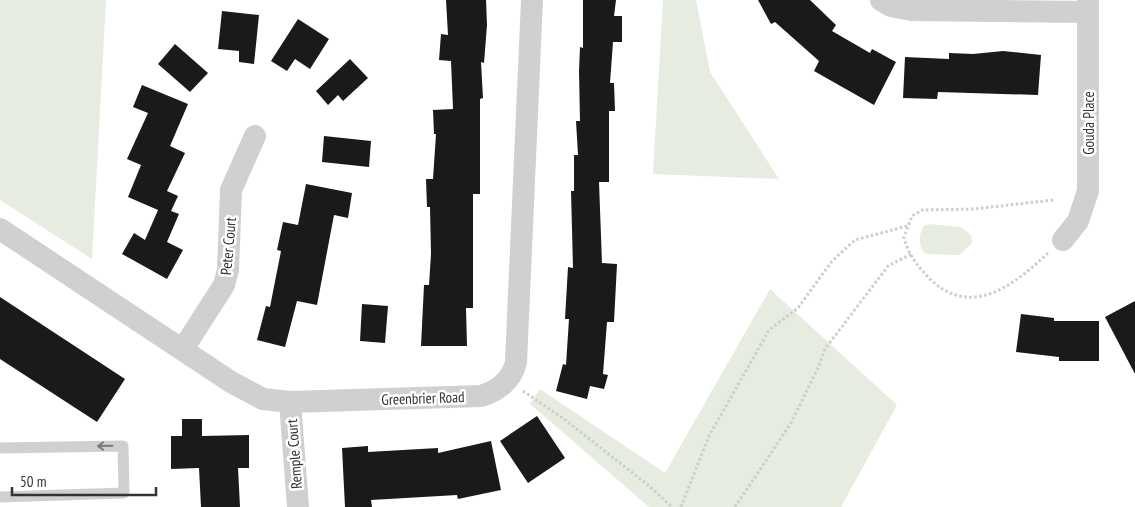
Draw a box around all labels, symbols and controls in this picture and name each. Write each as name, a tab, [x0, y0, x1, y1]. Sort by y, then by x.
street label: Gouda Place	[1079, 91, 1098, 155]
street label: Peter Court	[216, 216, 240, 276]
street label: Greenbrier Road	[381, 387, 465, 409]
street label: Remple Court	[282, 418, 306, 490]
one-way arrow	[98, 441, 114, 451]
scale bar	[12, 464, 156, 496]
text: 50 m	[20, 472, 46, 491]

